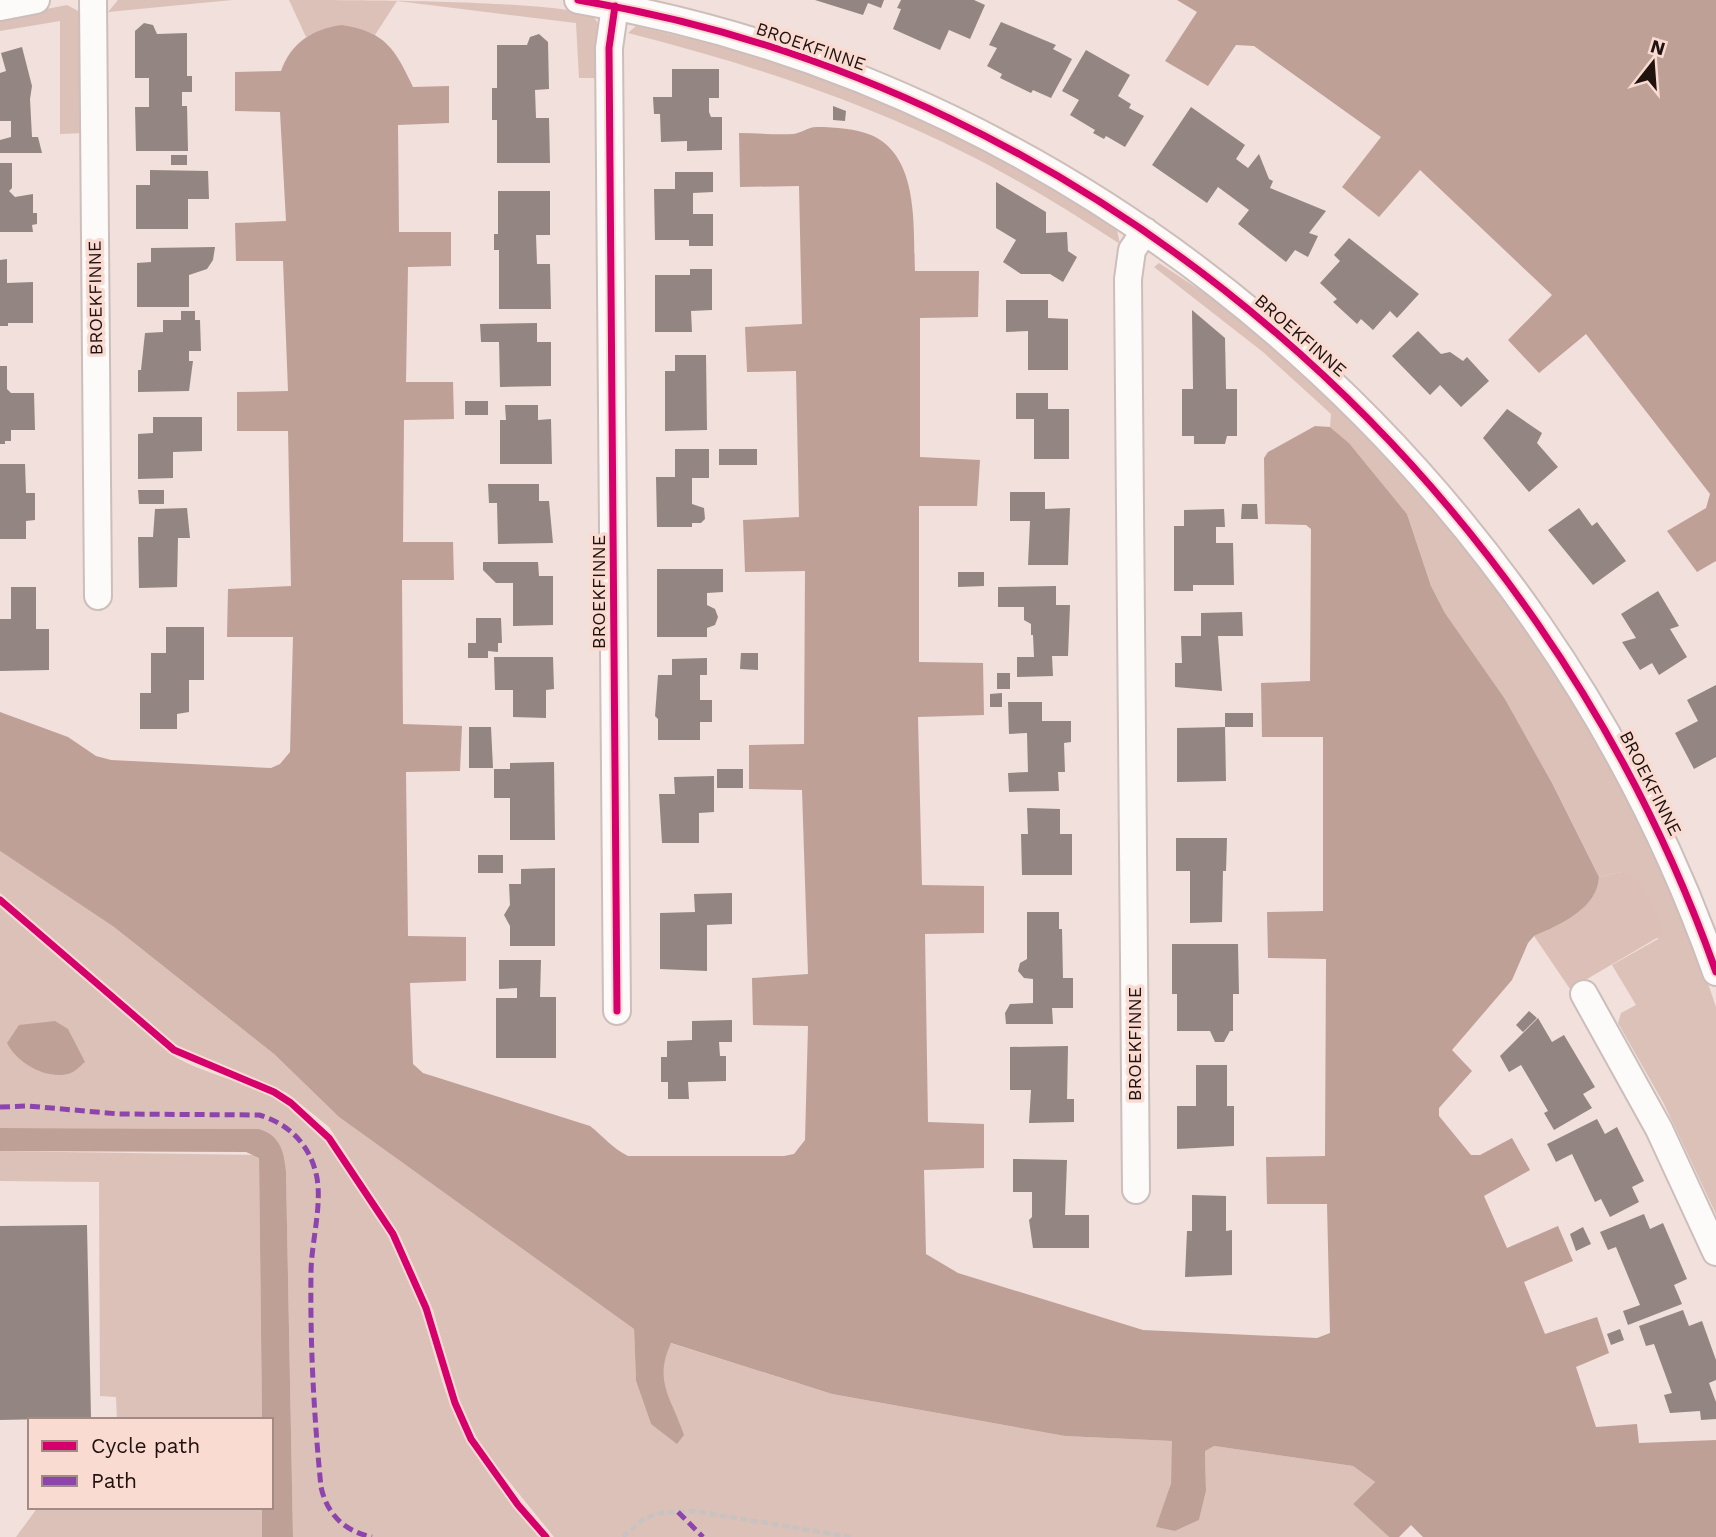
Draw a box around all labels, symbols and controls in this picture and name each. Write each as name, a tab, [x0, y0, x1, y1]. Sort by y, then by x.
street label: BROEKFINNE	[753, 17, 869, 75]
north arrow	[1618, 28, 1688, 98]
text: N	[1648, 34, 1668, 60]
street label: BROEKFINNE	[84, 241, 106, 355]
street label: BROEKFINNE	[1251, 289, 1351, 381]
street label: BROEKFINNE	[588, 535, 609, 649]
street label: BROEKFINNE	[1616, 727, 1686, 839]
street label: BROEKFINNE	[1124, 987, 1145, 1101]
legend	[28, 1418, 273, 1509]
text: Cycle path	[91, 1433, 200, 1458]
text: Path	[91, 1468, 137, 1493]

